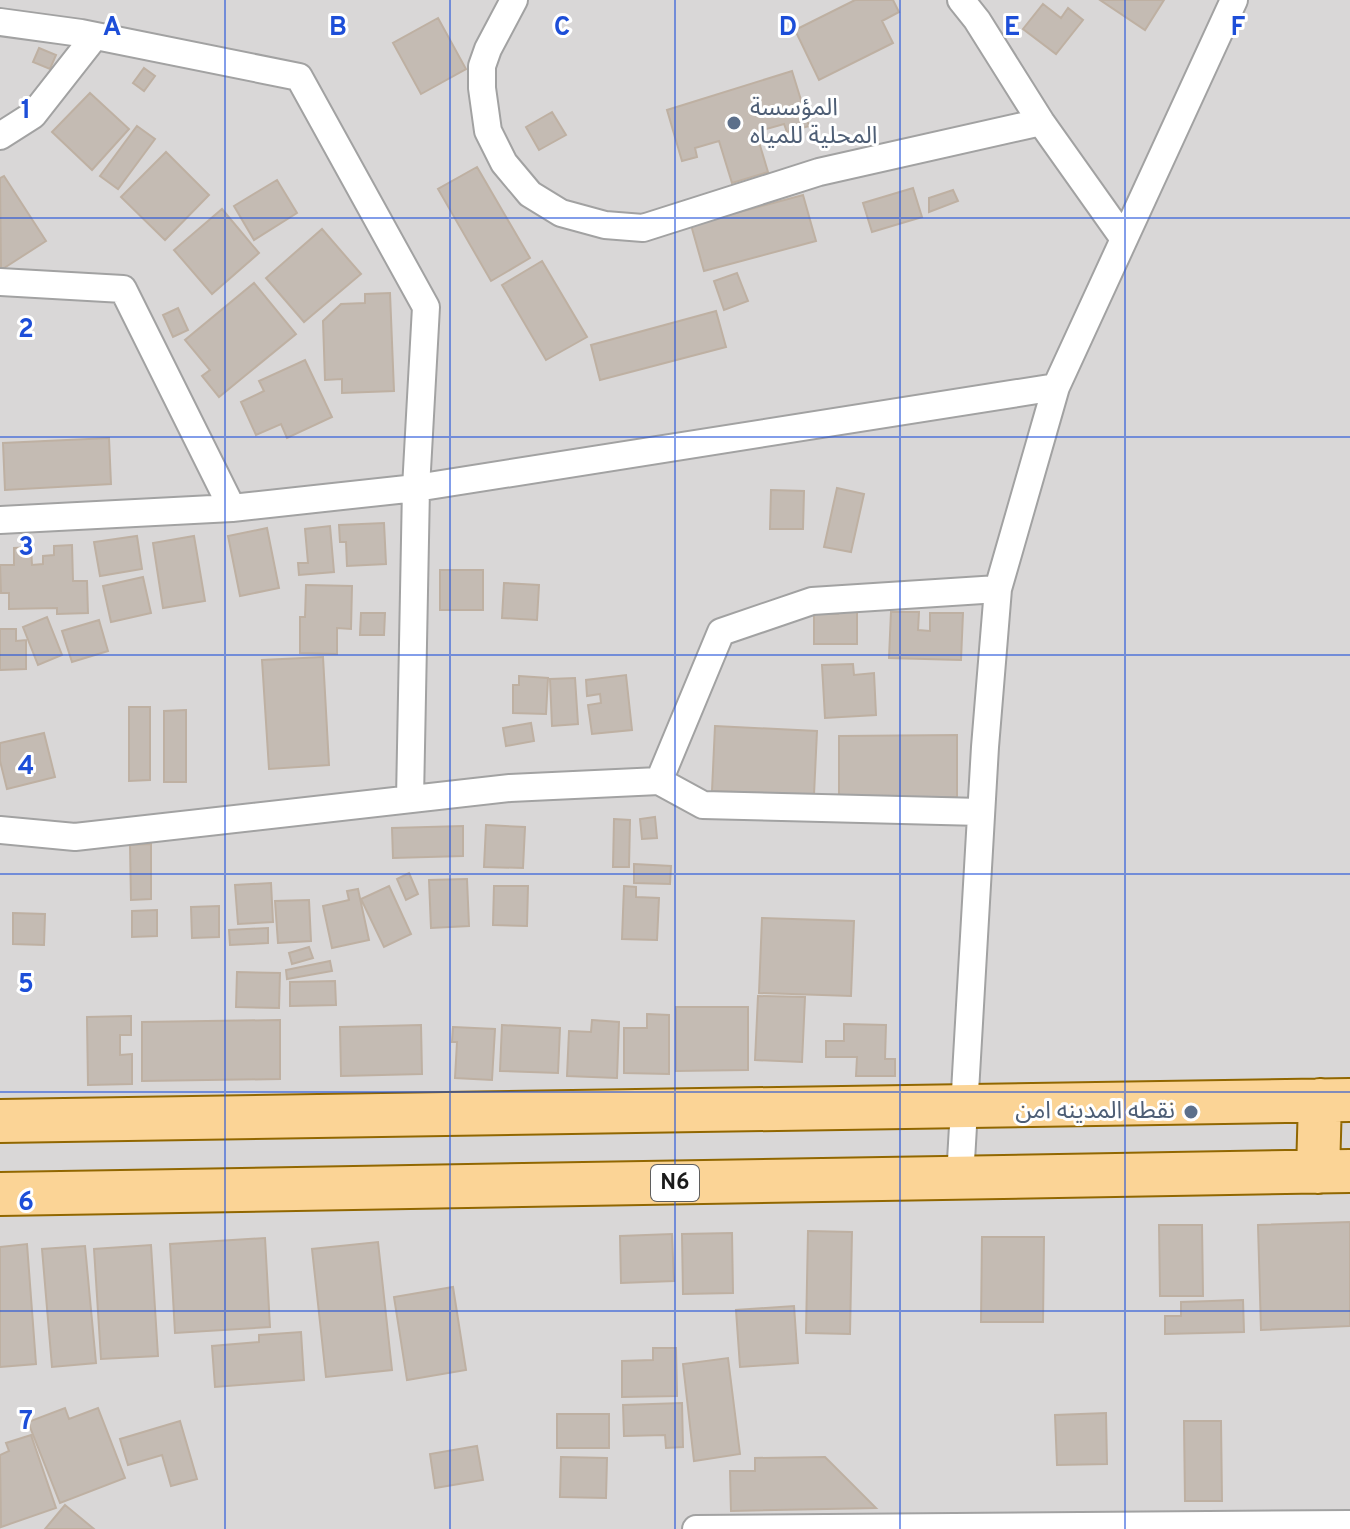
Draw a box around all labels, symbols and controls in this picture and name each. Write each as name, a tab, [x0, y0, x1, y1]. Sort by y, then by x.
text: A	[103, 12, 121, 45]
text: B	[329, 12, 347, 45]
text: C	[554, 12, 570, 45]
text: D	[779, 12, 797, 45]
text: E	[1004, 12, 1020, 45]
text: F	[1231, 12, 1246, 45]
place label: المؤسسة المحلية للمياه	[750, 94, 878, 152]
text: 1	[21, 95, 31, 128]
marker: المؤسسة المحلية للمياه	[725, 114, 743, 132]
text: 2	[18, 314, 34, 347]
text: 3	[18, 532, 34, 565]
text: 4	[18, 751, 34, 784]
text: 5	[18, 969, 34, 1002]
place label: نقطه المدينه امن	[1015, 1097, 1175, 1127]
marker: نقطه المدينه امن	[1182, 1103, 1200, 1121]
road number: N6	[651, 1165, 699, 1201]
text: 6	[18, 1187, 34, 1220]
text: 7	[19, 1406, 33, 1439]

